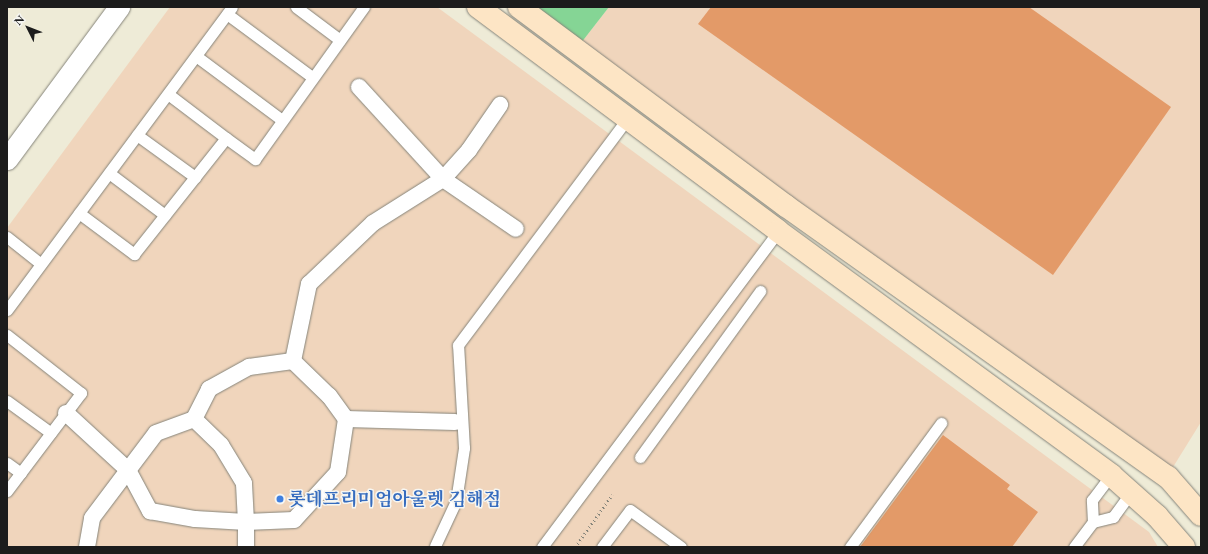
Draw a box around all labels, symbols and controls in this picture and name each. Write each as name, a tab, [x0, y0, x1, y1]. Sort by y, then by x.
north arrow	[8, 8, 48, 48]
text: N	[11, 12, 27, 28]
place label: 롯데프리미엄아울렛 김해점	[288, 488, 501, 510]
marker: 롯데프리미엄아울렛 김해점	[275, 494, 285, 504]

